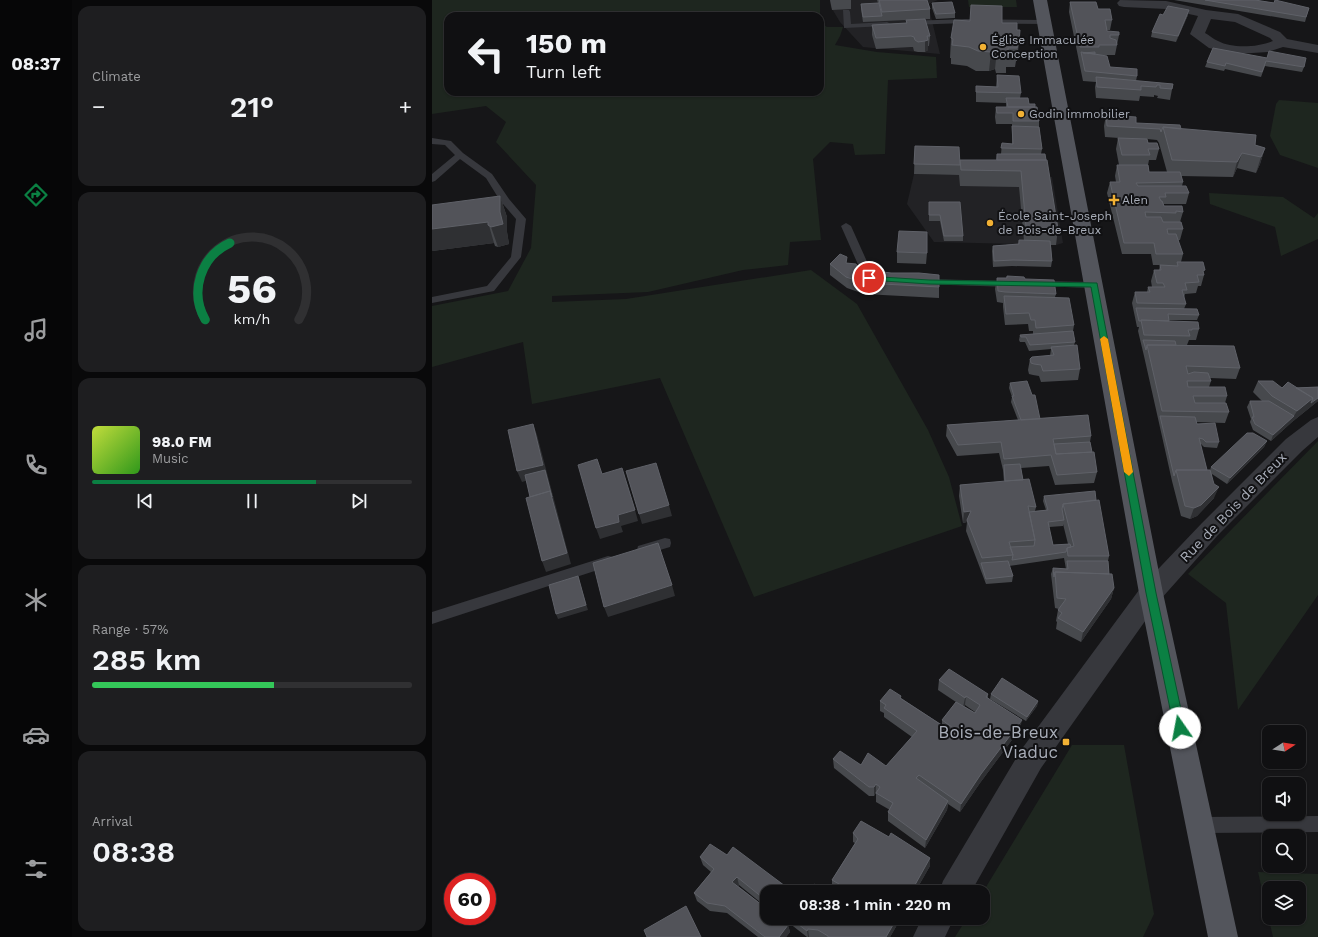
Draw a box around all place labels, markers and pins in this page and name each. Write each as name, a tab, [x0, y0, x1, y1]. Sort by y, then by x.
place label: Église Immaculée Conception	[991, 33, 1094, 61]
marker: Église Immaculée Conception	[978, 42, 988, 52]
place label: Godin immobilier	[1029, 107, 1130, 121]
marker: Godin immobilier	[1016, 109, 1026, 119]
place label: Alen	[1122, 193, 1148, 207]
marker: Alen	[1109, 195, 1119, 205]
place label: École Saint-Joseph de Bois-de-Breux	[998, 209, 1112, 237]
marker: École Saint-Joseph de Bois-de-Breux	[985, 218, 995, 228]
pin	[852, 261, 886, 295]
place label: Bois-de-Breux Viaduc	[938, 722, 1058, 762]
marker: Bois-de-Breux Viaduc	[1061, 737, 1071, 747]

